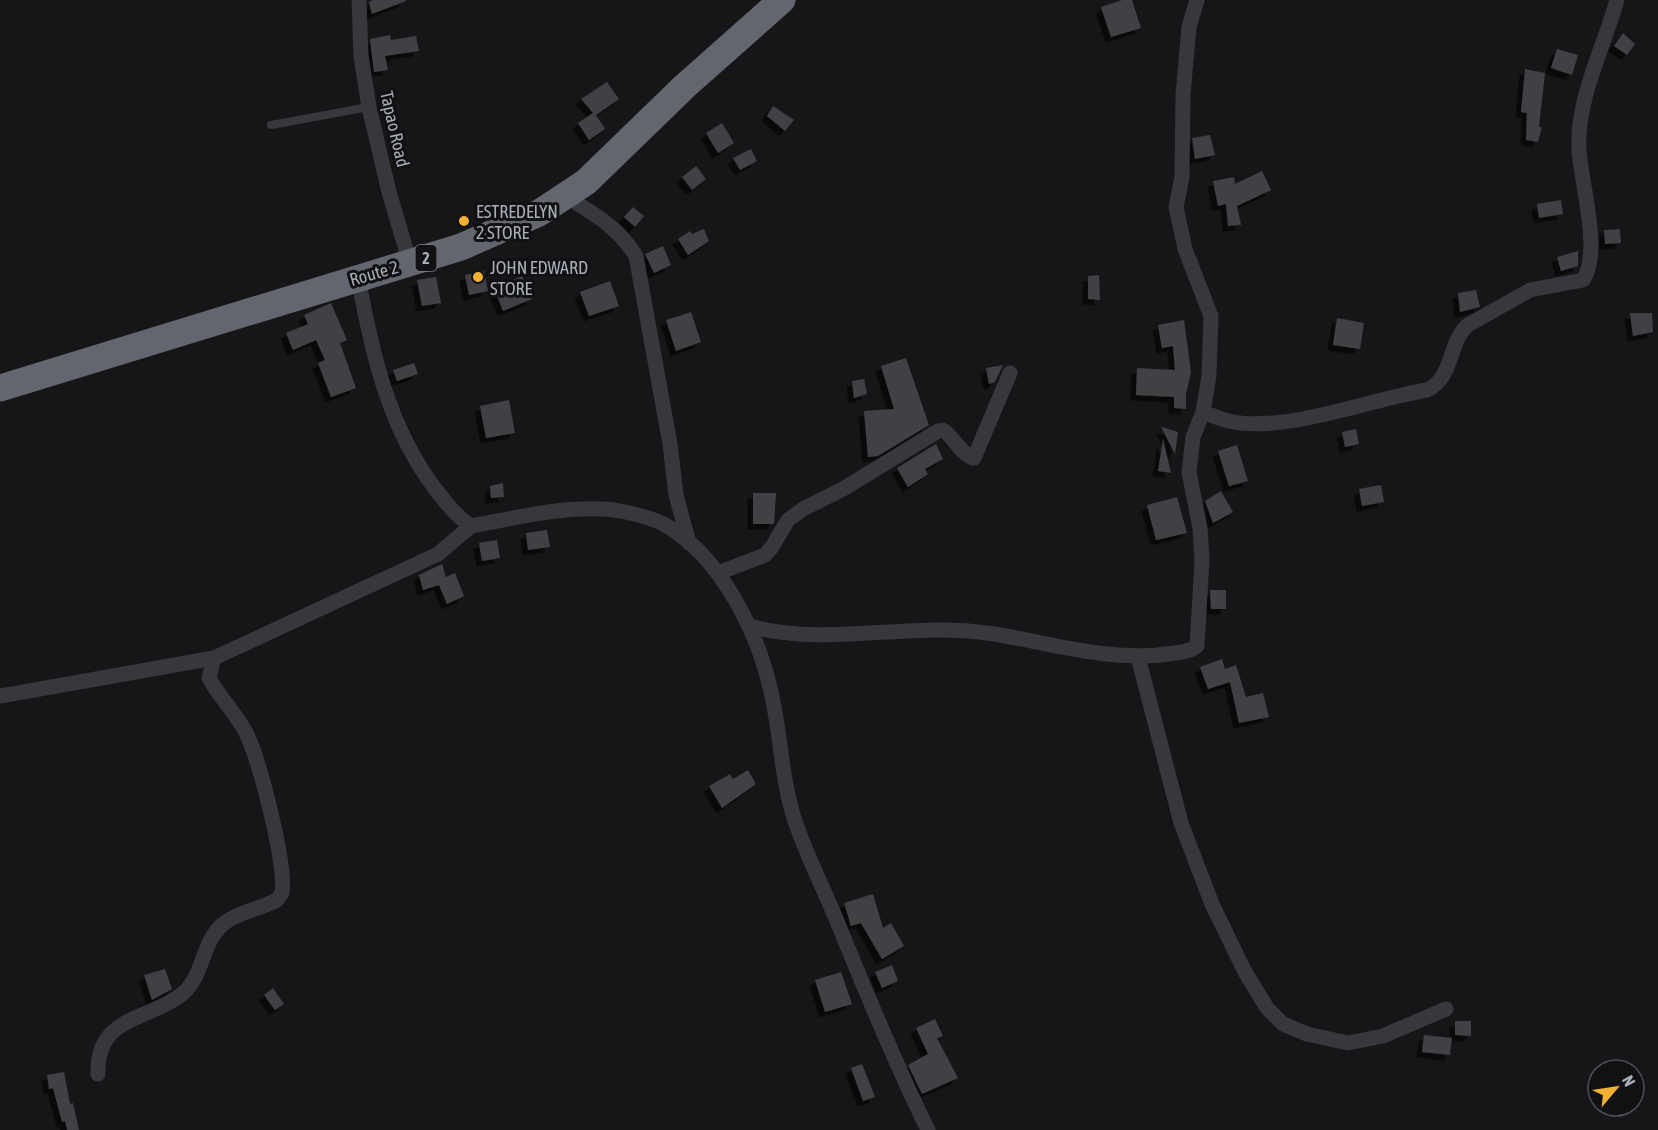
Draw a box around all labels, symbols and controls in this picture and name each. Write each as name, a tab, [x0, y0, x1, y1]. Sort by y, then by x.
street label: Tapao Road	[376, 89, 414, 169]
place label: ESTREDELYN 2 STORE	[476, 201, 558, 243]
marker: ESTREDELYN 2 STORE	[457, 214, 471, 228]
road number: 2	[416, 245, 436, 271]
street label: Route 2	[347, 256, 401, 290]
place label: JOHN EDWARD STORE	[490, 257, 588, 299]
marker: JOHN EDWARD STORE	[471, 270, 485, 284]
north arrow	[1586, 1058, 1646, 1118]
text: N	[1619, 1072, 1639, 1089]

